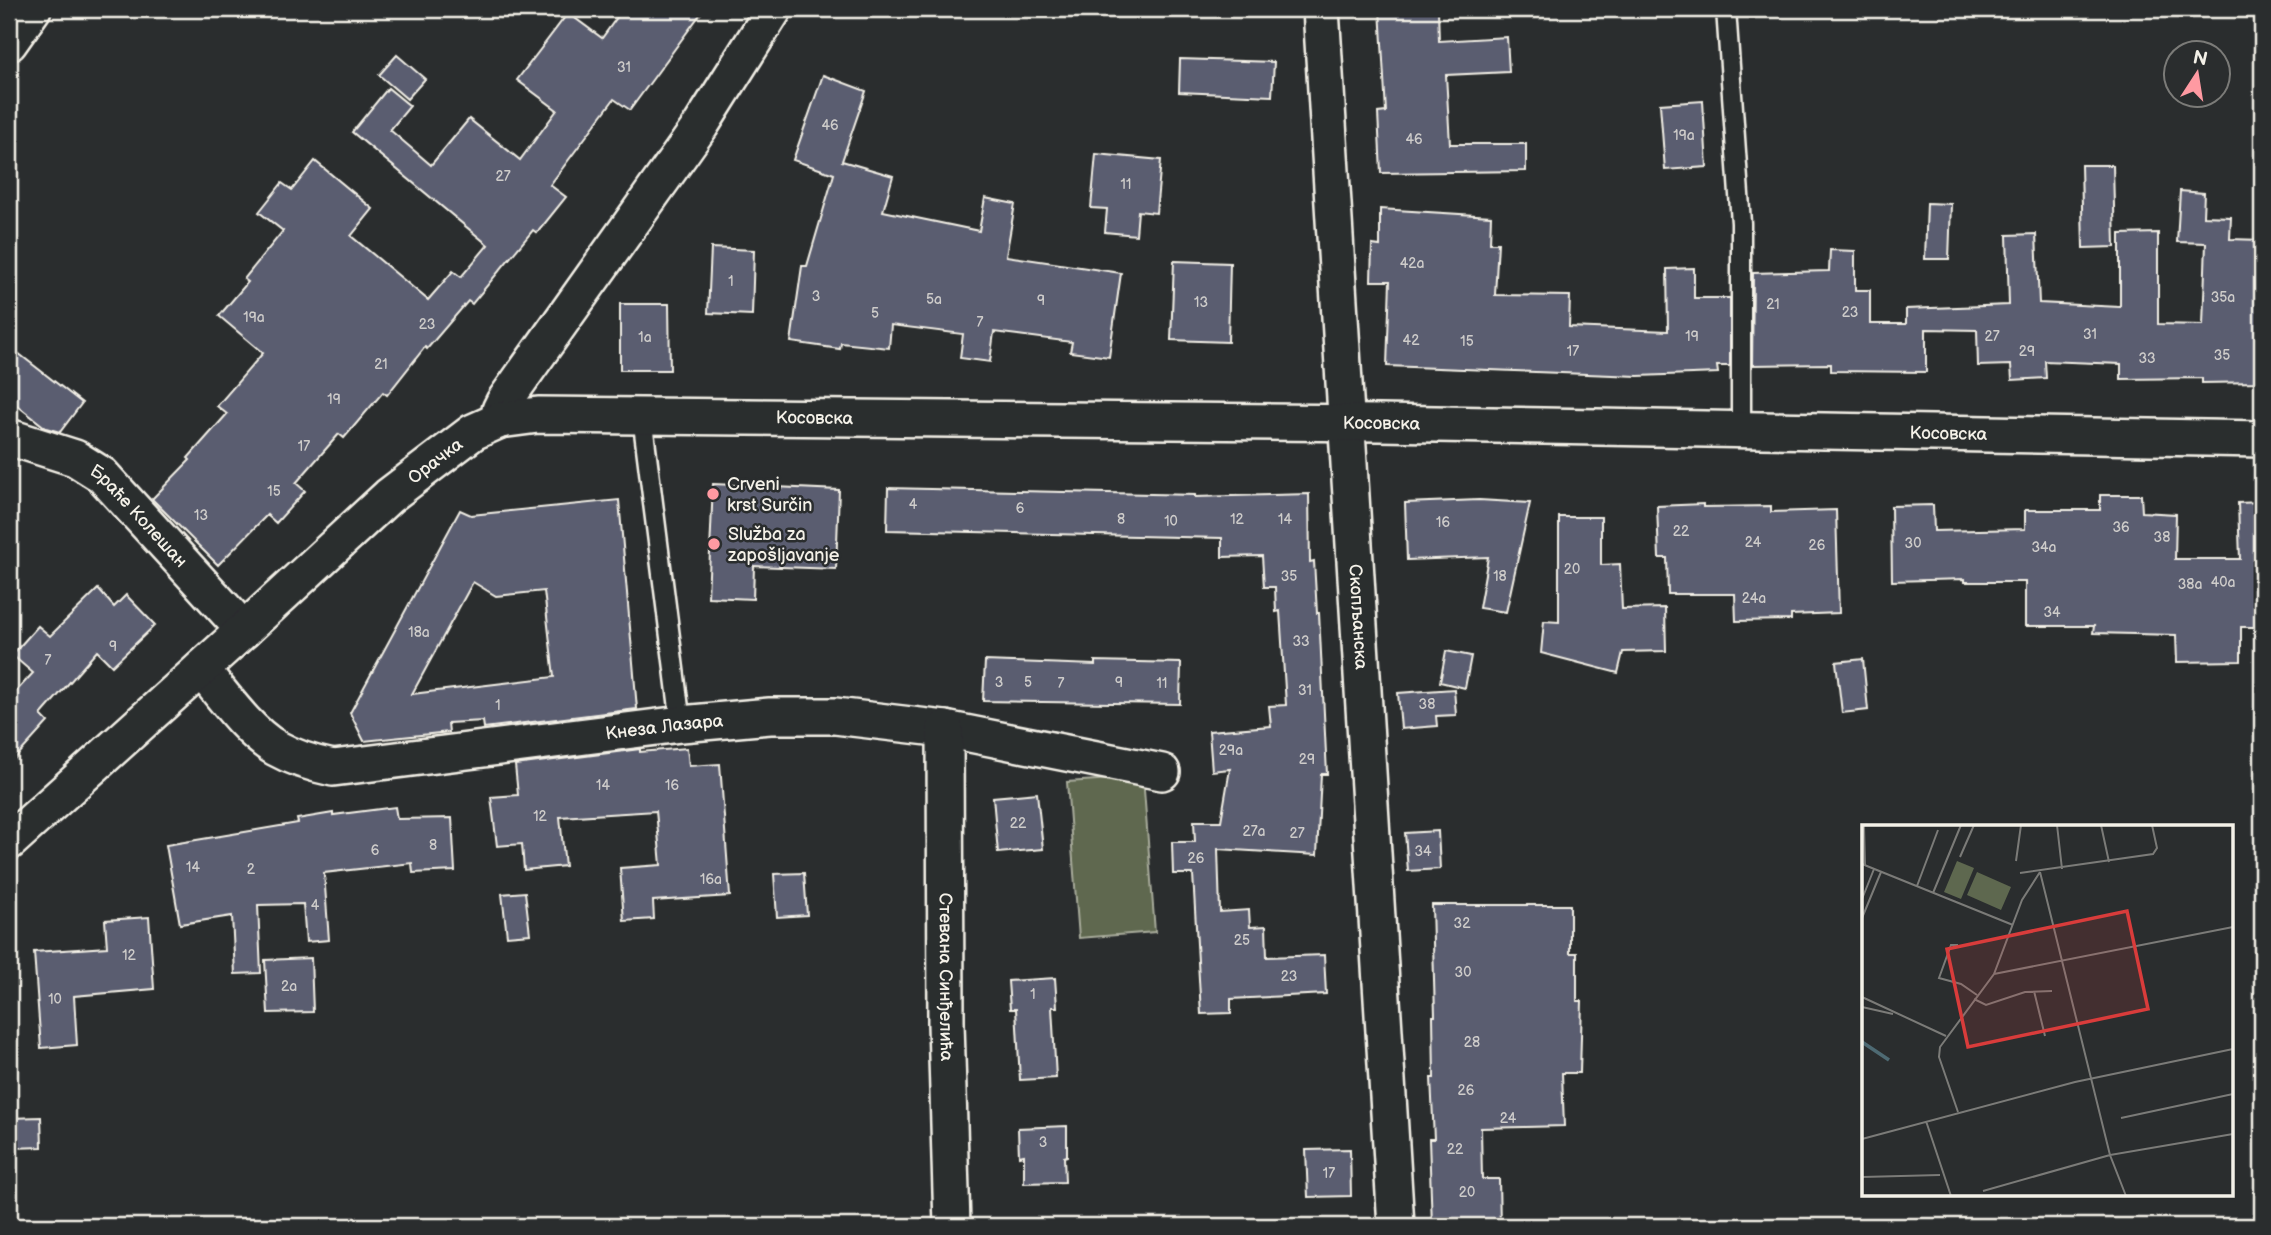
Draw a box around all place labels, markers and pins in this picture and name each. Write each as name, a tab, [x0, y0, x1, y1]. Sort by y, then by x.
place label: Crveni krst Surčin	[727, 474, 812, 516]
marker: Crveni krst Surčin	[705, 486, 721, 502]
place label: Služba za zapošljavanje	[728, 524, 840, 566]
marker: Služba za zapošljavanje	[706, 536, 722, 552]

